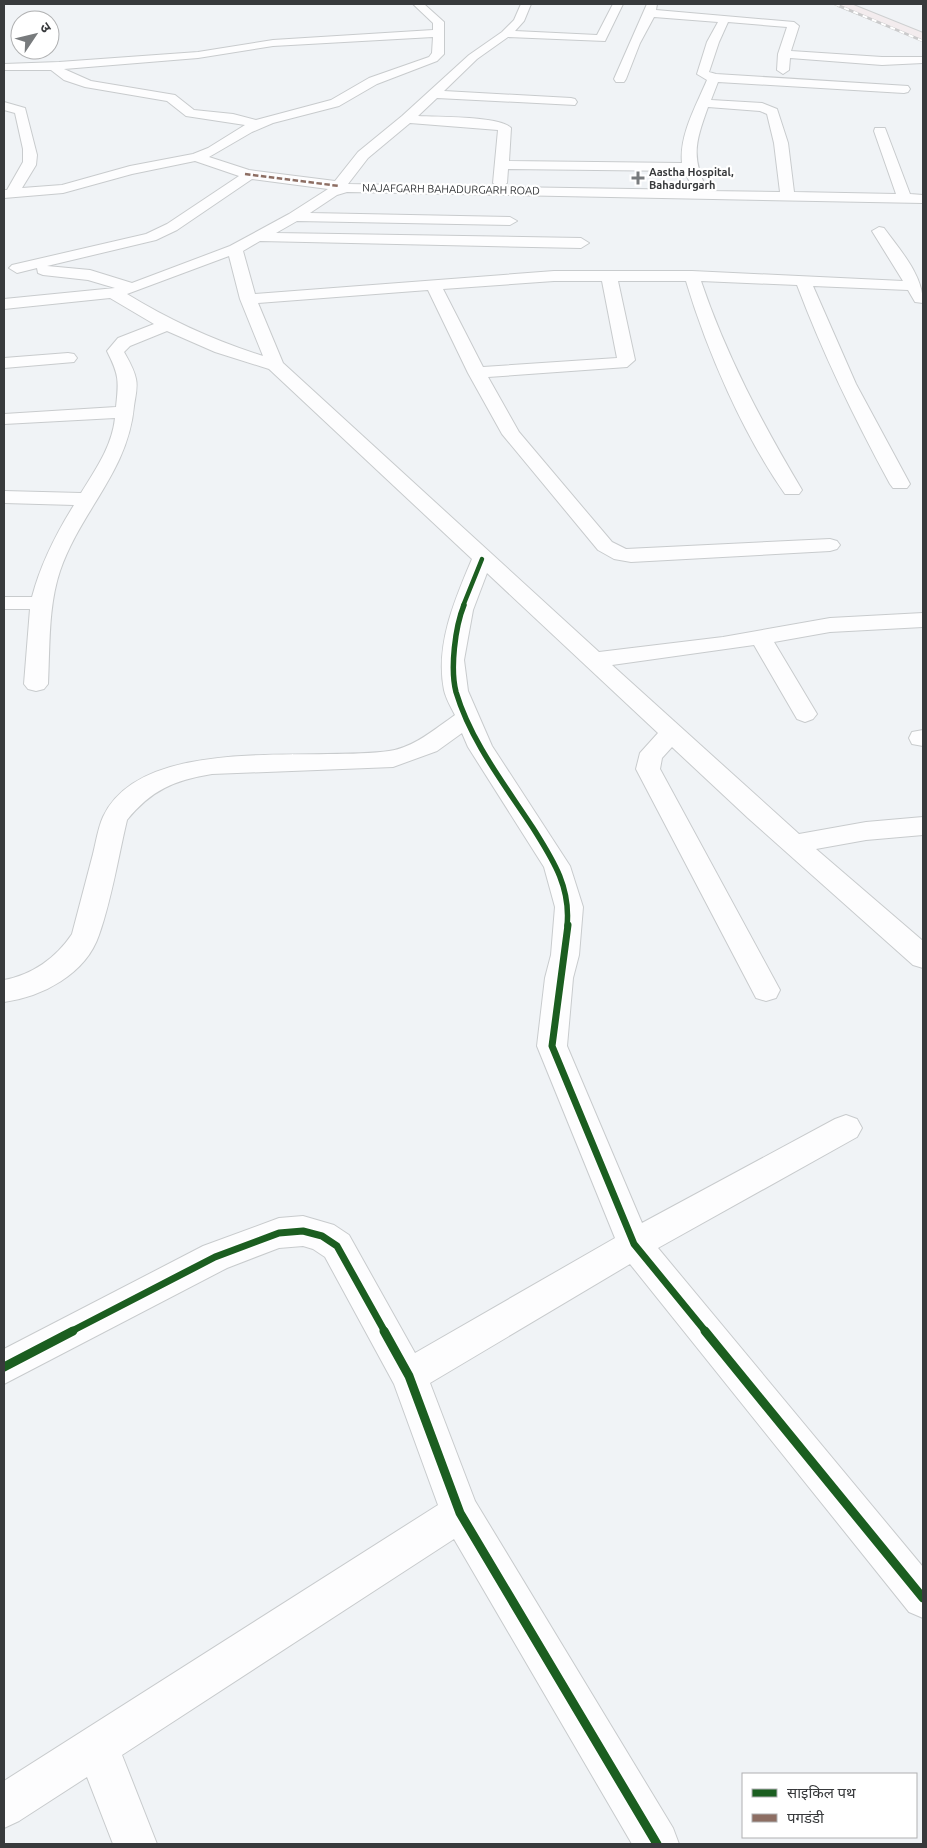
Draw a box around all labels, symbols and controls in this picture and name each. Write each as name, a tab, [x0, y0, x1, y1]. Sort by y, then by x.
north arrow	[10, 10, 60, 60]
text: उ	[37, 20, 55, 36]
place label: Aastha Hospital, Bahadurgarh	[649, 166, 734, 191]
marker: Aastha Hospital, Bahadurgarh	[631, 171, 645, 185]
street label: NAJAFGARH BAHADURGARH ROAD	[362, 181, 540, 197]
legend	[742, 1773, 917, 1838]
text: साइकिल पथ	[787, 1784, 856, 1801]
text: पगडंडी	[787, 1809, 825, 1826]

